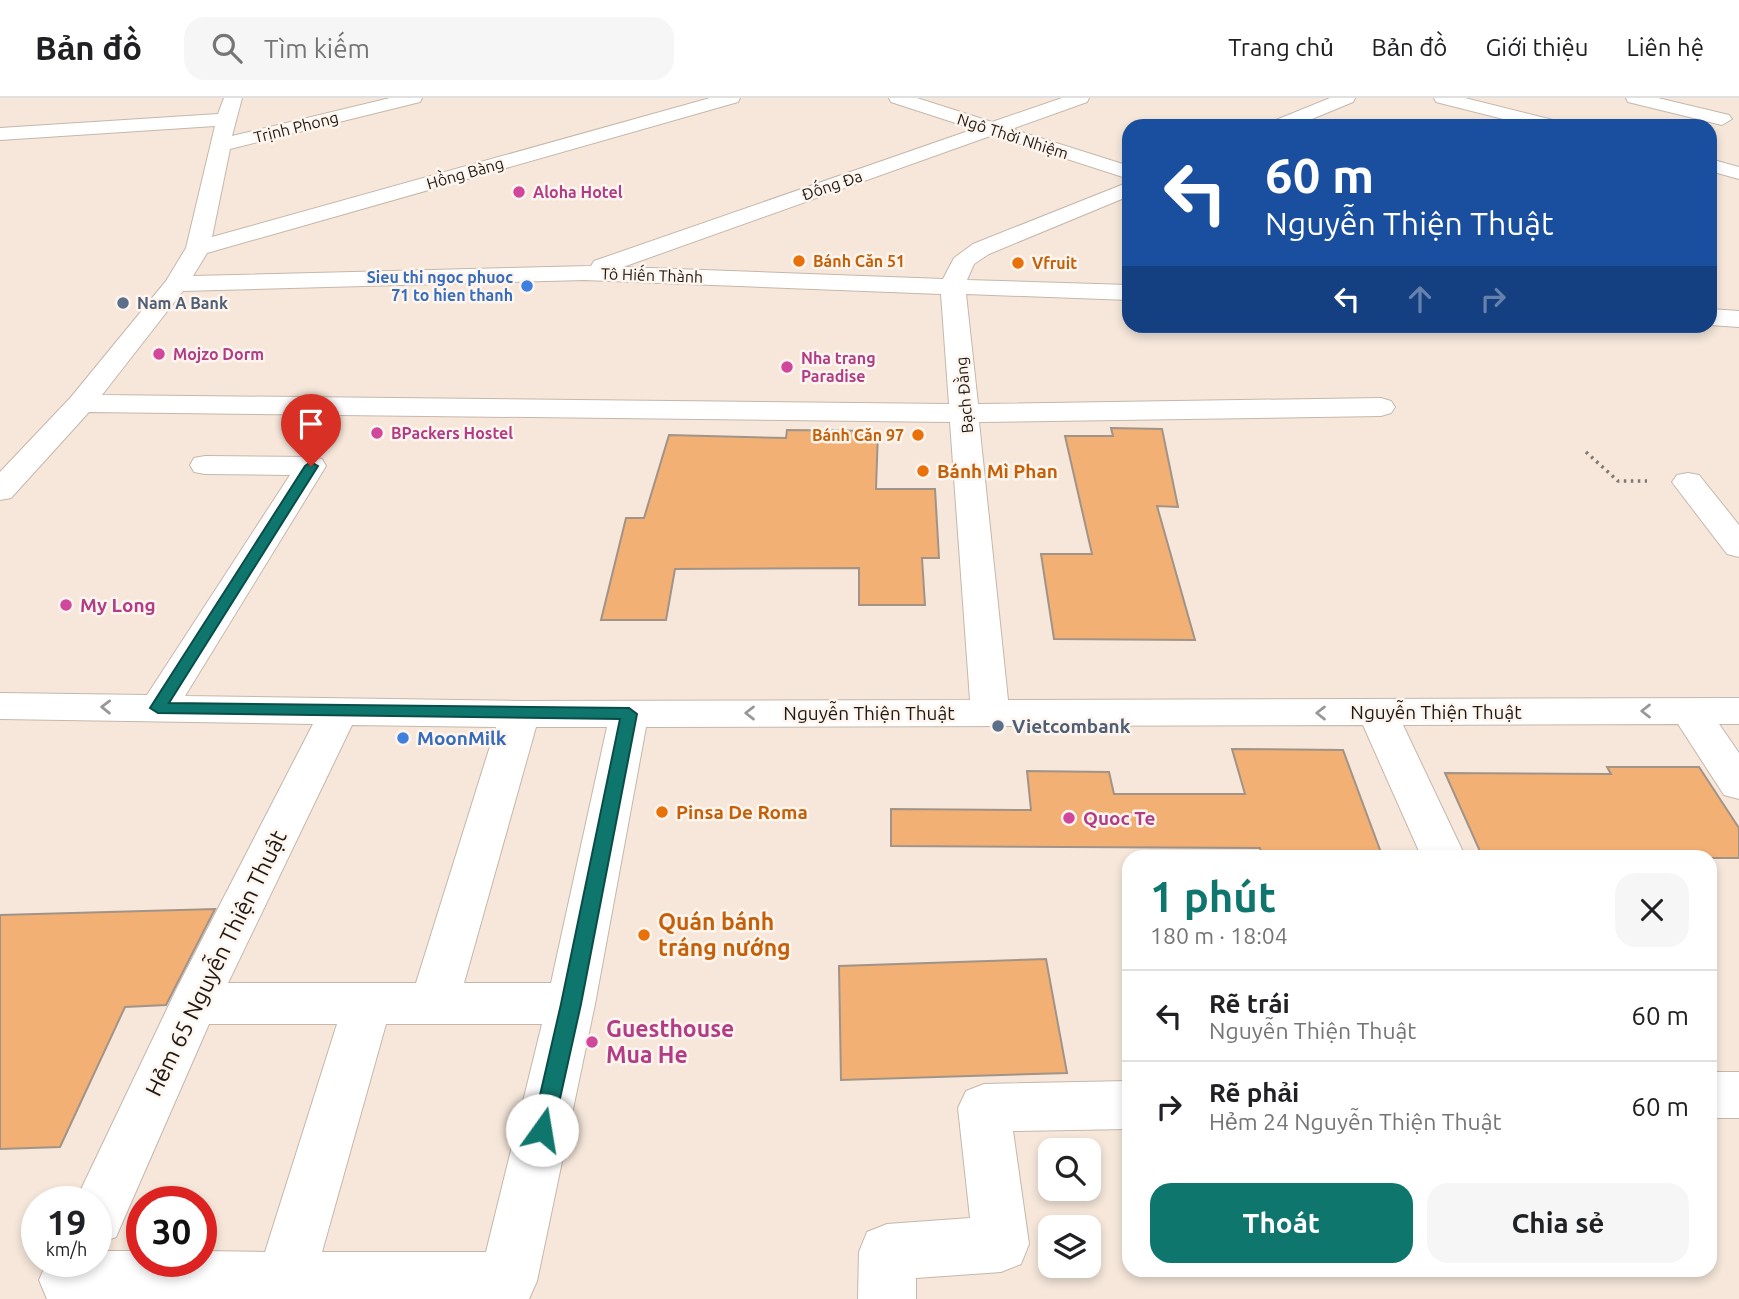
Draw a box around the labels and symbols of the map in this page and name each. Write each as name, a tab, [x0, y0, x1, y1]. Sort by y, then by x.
street label: Trịnh Phong	[252, 108, 340, 146]
street label: Ngô Thời Nhiệm	[955, 110, 1071, 162]
street label: Hồng Bàng	[424, 151, 506, 193]
street label: Đống Đa	[799, 164, 865, 204]
place label: Aloha Hotel	[533, 183, 623, 201]
marker: Aloha Hotel	[511, 184, 527, 200]
place label: Bánh Căn 51	[813, 252, 905, 270]
marker: Bánh Căn 51	[791, 253, 807, 269]
place label: Vfruit	[1032, 254, 1077, 272]
marker: Vfruit	[1010, 255, 1026, 271]
street label: Tô Hiến Thành	[601, 261, 704, 286]
place label: Sieu thi ngoc phuoc 71 to hien thanh	[367, 268, 513, 304]
marker: Sieu thi ngoc phuoc 71 to hien thanh	[519, 278, 535, 294]
place label: Nam A Bank	[137, 294, 228, 312]
marker: Nam A Bank	[115, 295, 131, 311]
place label: Mojzo Dorm	[173, 345, 264, 363]
marker: Mojzo Dorm	[151, 346, 167, 362]
place label: Nha trang Paradise	[801, 349, 876, 385]
street label: Bạch Đằng	[949, 356, 976, 434]
marker: Nha trang Paradise	[779, 359, 795, 375]
pin	[281, 394, 341, 466]
place label: BPackers Hostel	[391, 424, 513, 442]
marker: BPackers Hostel	[369, 425, 385, 441]
place label: Bánh Căn 97	[812, 426, 904, 444]
marker: Bánh Căn 97	[910, 427, 926, 443]
place label: Bánh Mì Phan	[937, 460, 1058, 482]
marker: Bánh Mì Phan	[915, 463, 931, 479]
place label: My Long	[80, 594, 156, 616]
marker: My Long	[58, 597, 74, 613]
one-way arrow	[101, 699, 111, 715]
street label: Nguyễn Thiện Thuật	[1350, 699, 1522, 723]
street label: Nguyễn Thiện Thuật	[783, 700, 955, 724]
one-way arrow	[1641, 704, 1652, 719]
one-way arrow	[745, 705, 755, 721]
one-way arrow	[1315, 705, 1326, 721]
place label: Vietcombank	[1012, 715, 1131, 737]
marker: Vietcombank	[990, 718, 1006, 734]
place label: MoonMilk	[417, 727, 507, 749]
marker: MoonMilk	[395, 730, 411, 746]
place label: Pinsa De Roma	[676, 801, 808, 823]
marker: Pinsa De Roma	[654, 804, 670, 820]
place label: Quoc Te	[1083, 807, 1155, 829]
marker: Quoc Te	[1061, 810, 1077, 826]
street label: Hẻm 65 Nguyễn Thiện Thuật	[139, 825, 291, 1100]
place label: Quán bánh tráng nướng	[658, 909, 791, 960]
marker: Quán bánh tráng nướng	[636, 927, 652, 943]
place label: Guesthouse Mua He	[606, 1016, 734, 1067]
marker: Guesthouse Mua He	[584, 1034, 600, 1050]
position arrow	[505, 1093, 579, 1167]
speed limit sign: 30	[126, 1186, 217, 1277]

